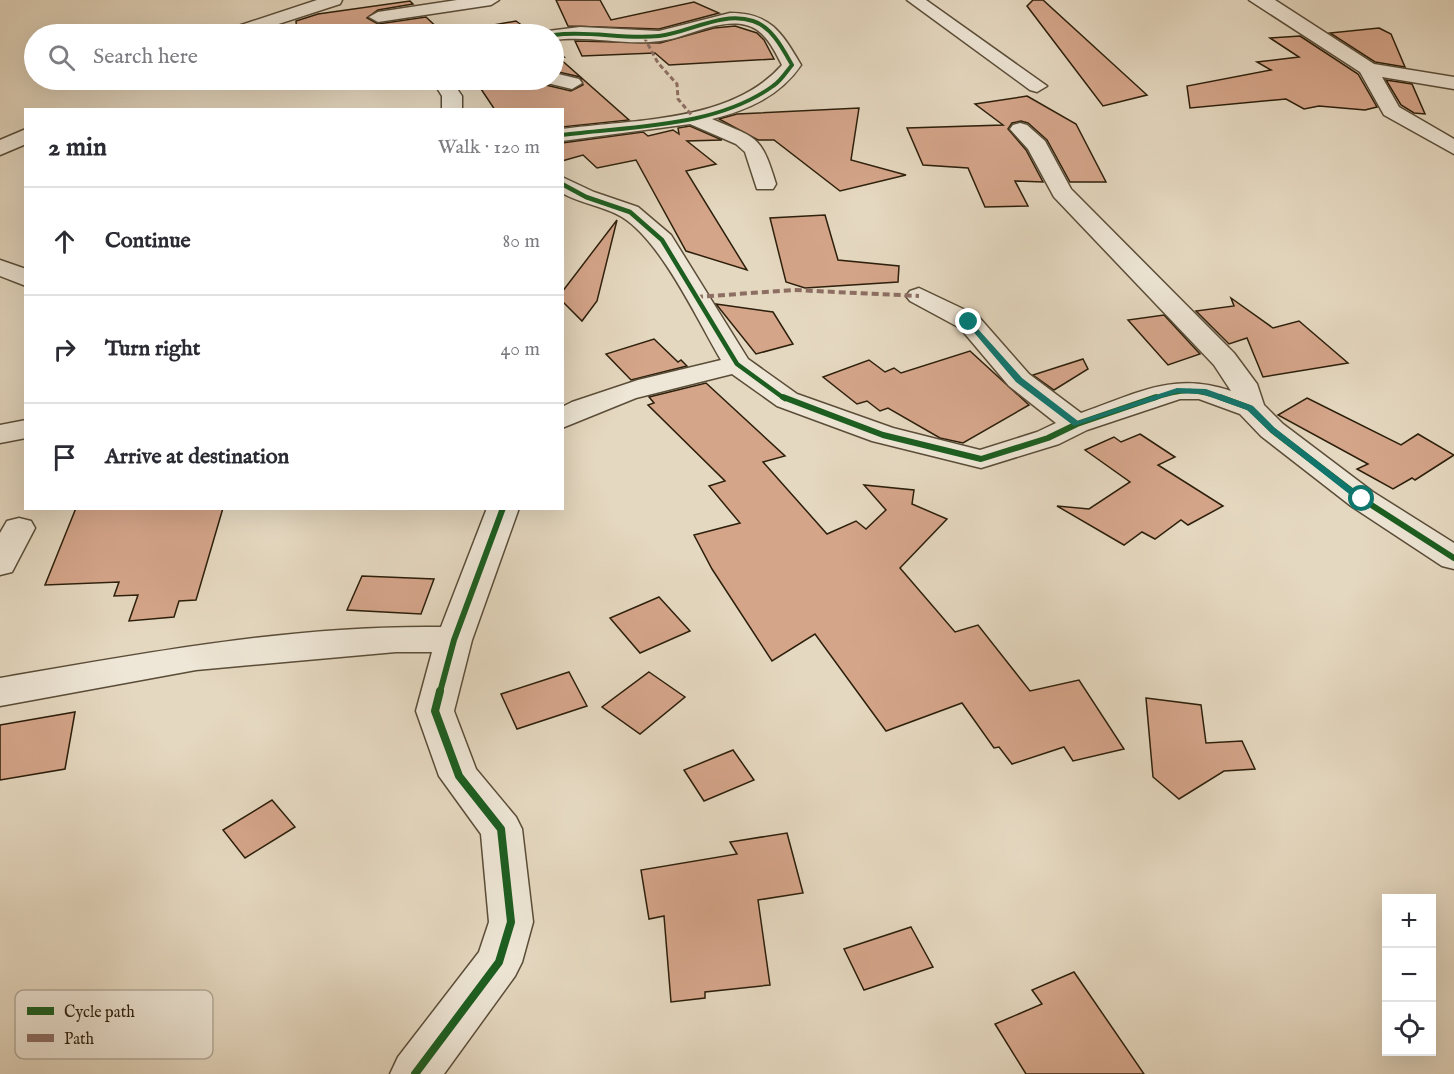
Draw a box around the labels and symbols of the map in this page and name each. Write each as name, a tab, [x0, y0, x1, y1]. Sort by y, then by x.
route end	[955, 308, 981, 334]
route start	[1348, 485, 1374, 511]
legend	[15, 990, 213, 1059]
text: Cycle path	[64, 1003, 135, 1023]
text: Path	[64, 1030, 95, 1050]

